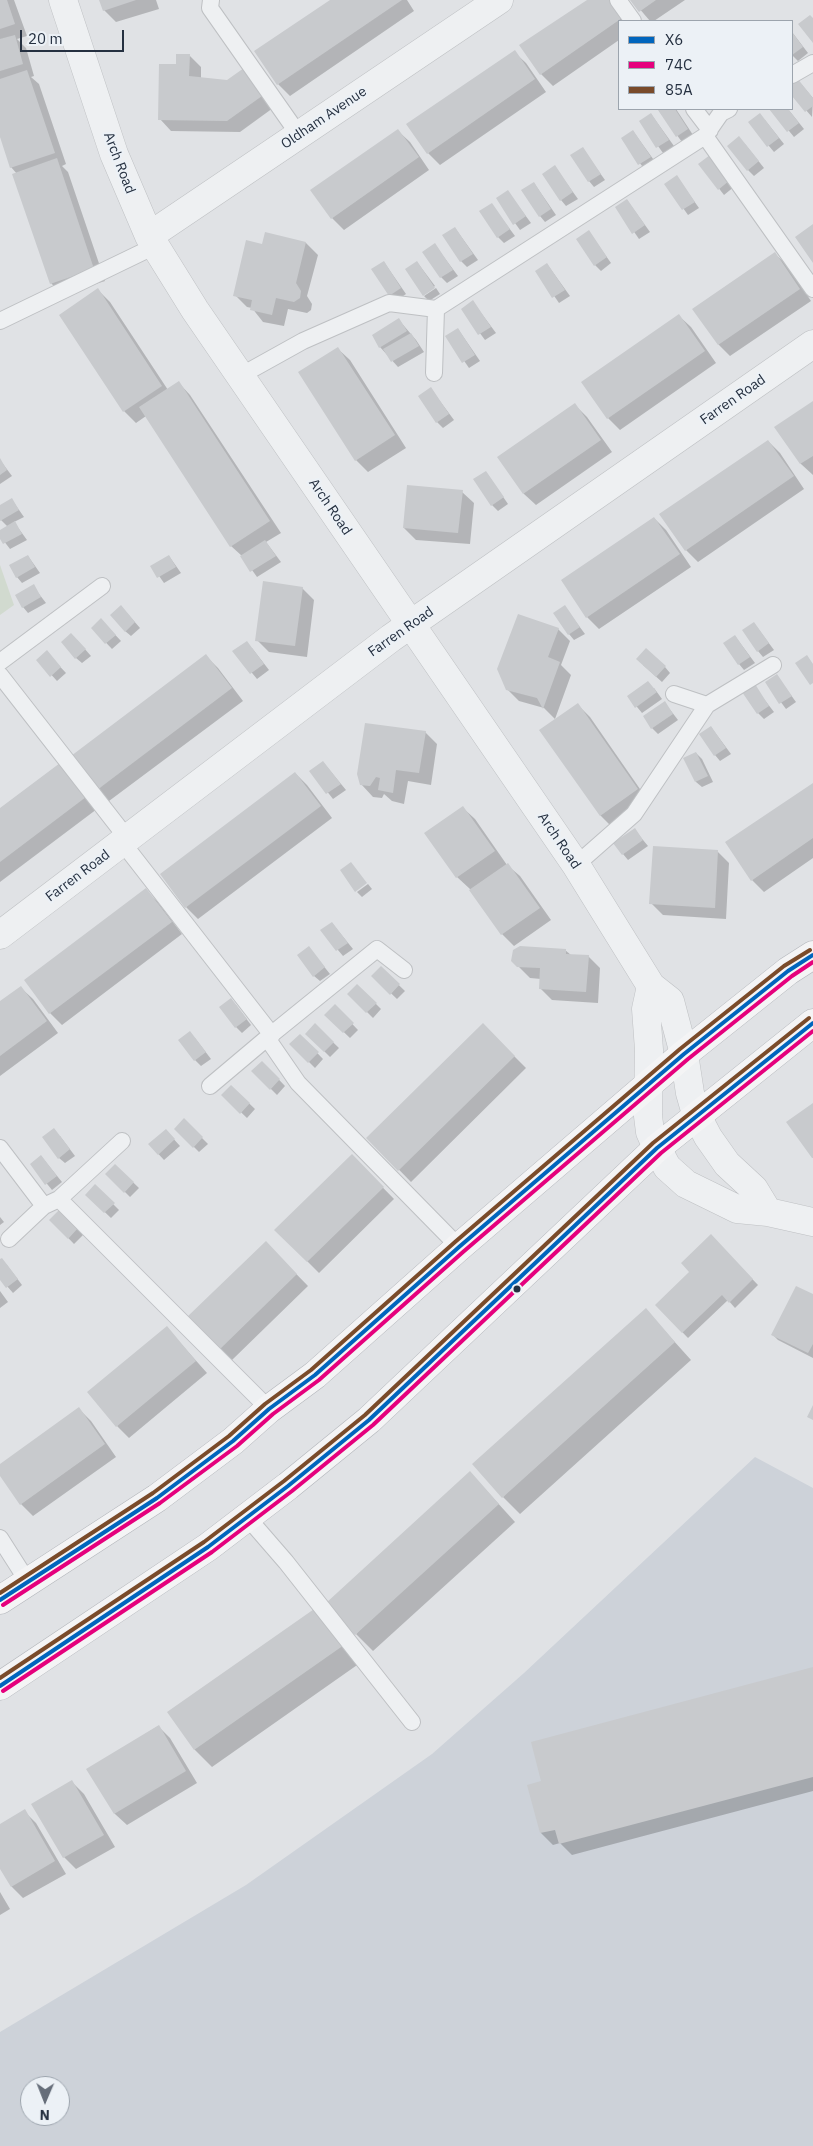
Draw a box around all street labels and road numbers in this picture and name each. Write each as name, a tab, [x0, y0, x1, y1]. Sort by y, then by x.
street label: Oldham Avenue	[278, 83, 370, 153]
street label: Arch Road	[100, 130, 138, 196]
street label: Farren Road	[697, 371, 769, 429]
street label: Arch Road	[305, 476, 355, 538]
street label: Farren Road	[365, 603, 437, 661]
street label: Arch Road	[534, 810, 584, 872]
street label: Farren Road	[43, 846, 113, 906]

